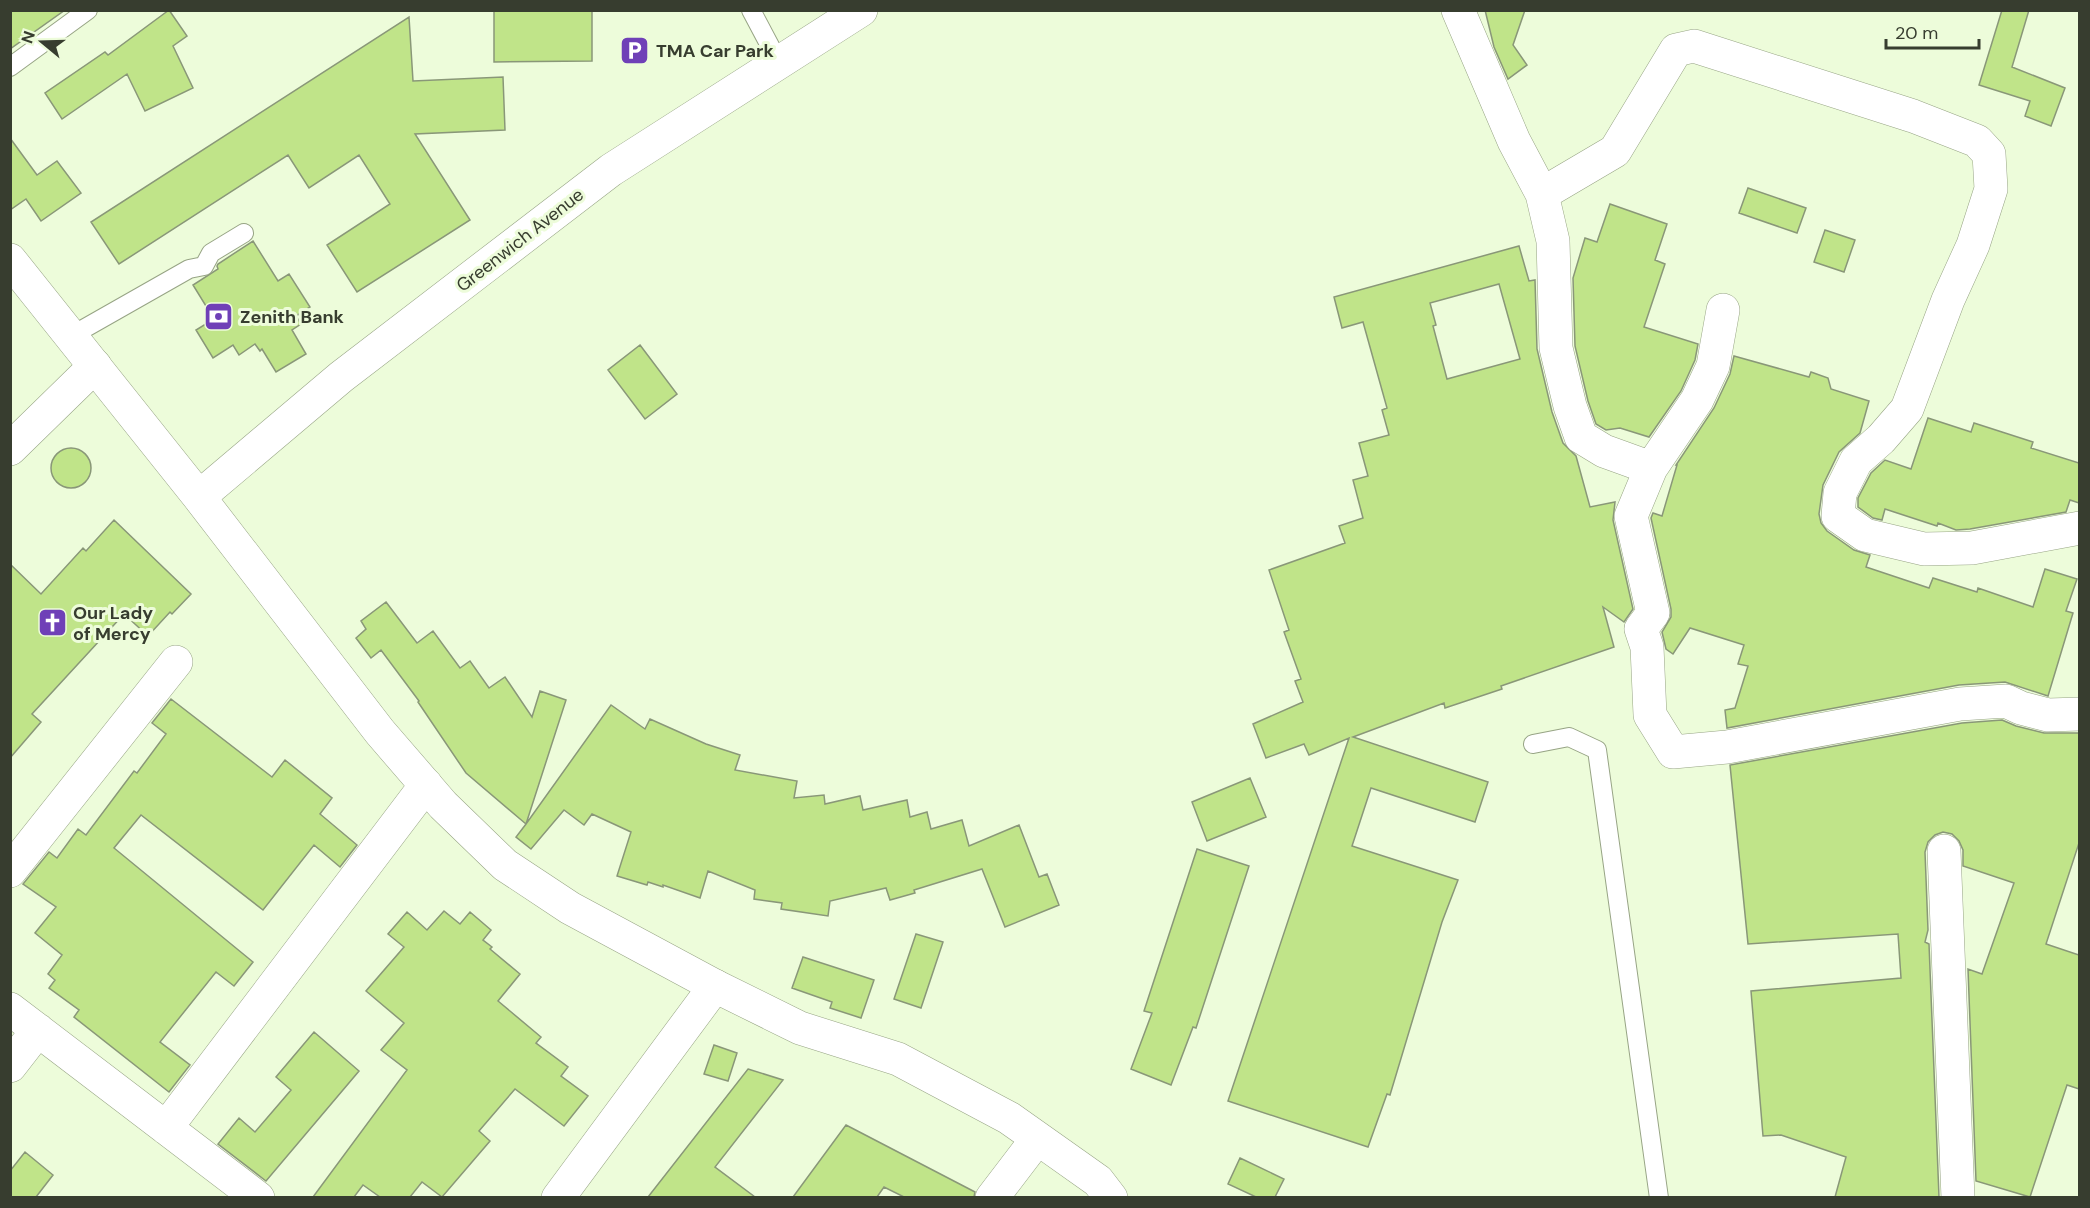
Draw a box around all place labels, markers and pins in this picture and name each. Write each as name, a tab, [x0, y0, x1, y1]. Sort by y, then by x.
parking icon: TMA Car Park	[619, 35, 651, 67]
place label: TMA Car Park	[656, 39, 774, 63]
bank icon: Zenith Bank	[203, 301, 235, 333]
place label: Zenith Bank	[240, 305, 345, 329]
place label: Our Lady of Mercy	[73, 601, 153, 646]
church icon: Our Lady of Mercy	[36, 607, 68, 639]

